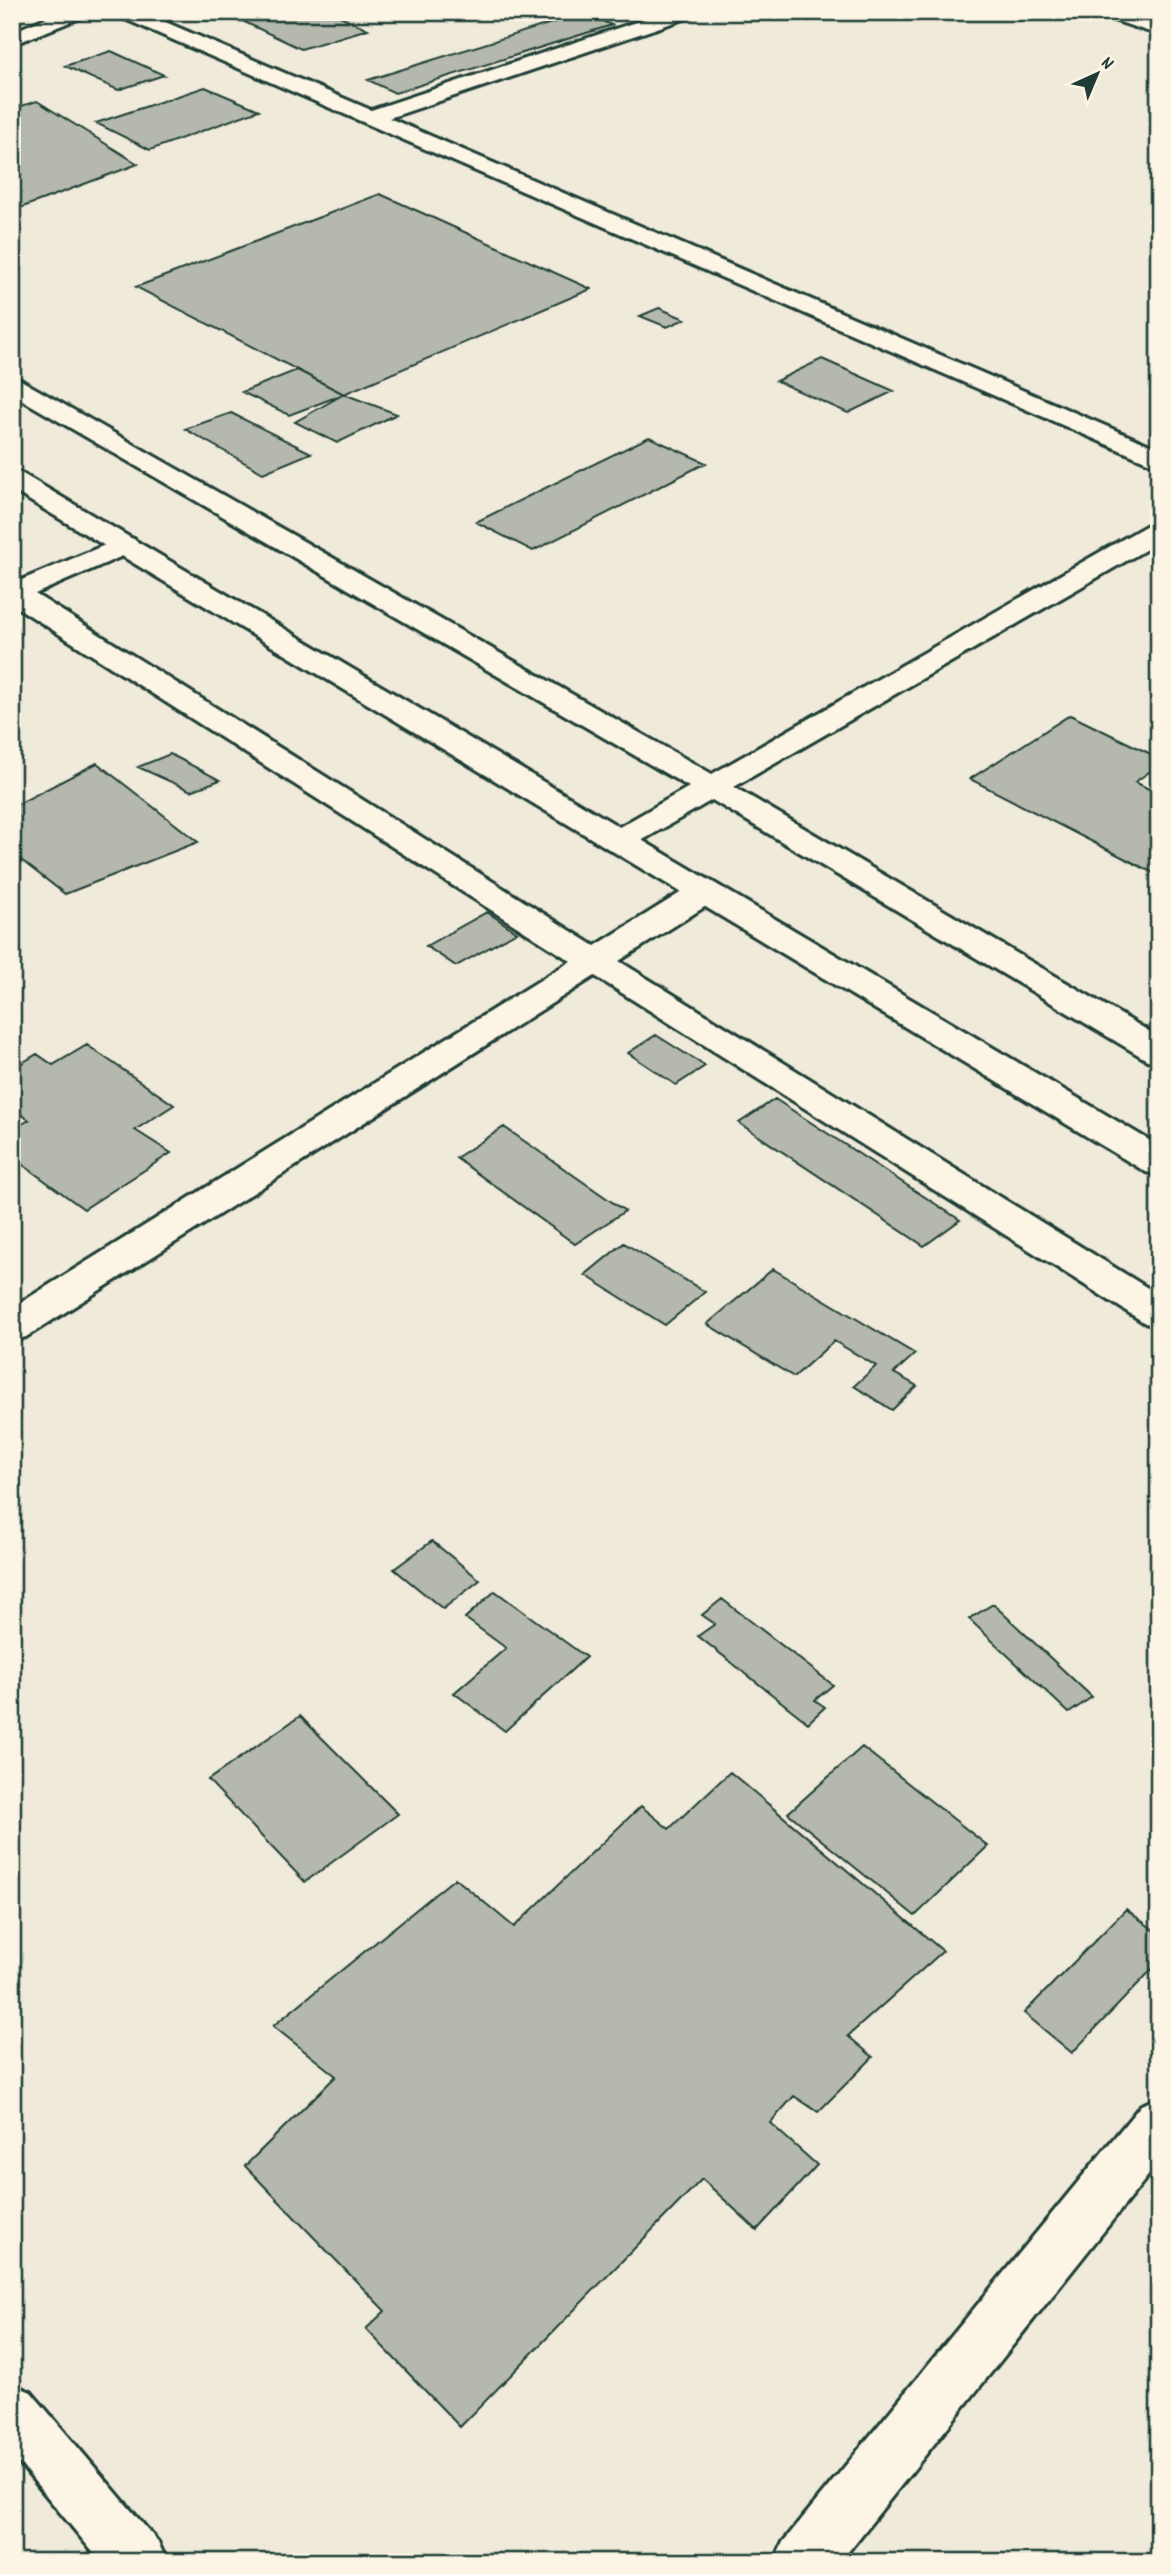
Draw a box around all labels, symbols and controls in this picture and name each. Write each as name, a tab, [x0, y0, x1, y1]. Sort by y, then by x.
north arrow	[1062, 38, 1132, 108]
text: N	[1094, 51, 1119, 77]

